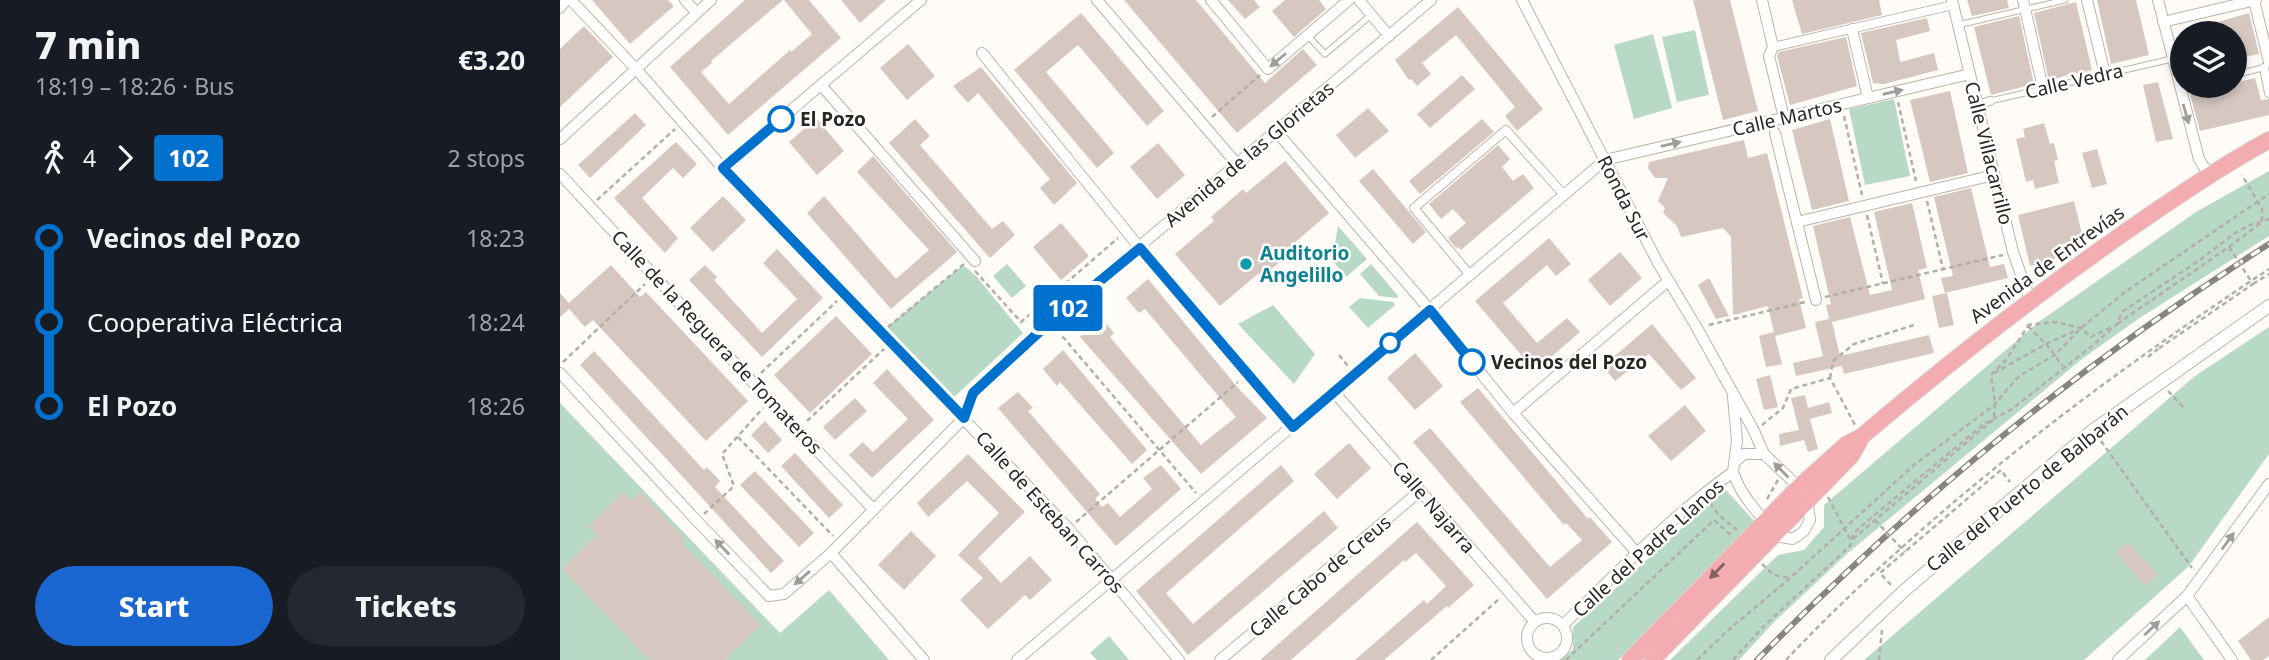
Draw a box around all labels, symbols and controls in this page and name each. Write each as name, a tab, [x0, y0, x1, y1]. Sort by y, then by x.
text: 7 min	[35, 18, 141, 70]
map controls	[2170, 21, 2247, 98]
button: layers	[2170, 21, 2247, 98]
text: €3.20	[458, 42, 525, 78]
one-way arrow	[1269, 52, 1287, 68]
street label: Calle Vedra	[2023, 57, 2125, 105]
text: 18:19 – 18:26 · Bus	[35, 70, 234, 102]
street label: Avenida de las Glorietas	[1159, 75, 1339, 233]
street label: Calle Villacarrillo	[1959, 79, 2019, 227]
one-way arrow	[1882, 87, 1904, 98]
street label: Calle Martos	[1730, 92, 1844, 142]
one-way arrow	[2181, 103, 2192, 125]
marker: El Pozo	[768, 106, 794, 132]
place label: El Pozo	[800, 106, 866, 132]
icon: walk	[35, 139, 73, 177]
icon: forward	[106, 139, 144, 177]
one-way arrow	[1660, 139, 1682, 150]
text: 102	[168, 141, 209, 174]
text: 4	[83, 142, 96, 174]
text: 2 stops	[447, 142, 525, 174]
street label: Ronda Sur	[1591, 151, 1657, 245]
street label: Avenida de Entrevías	[1964, 199, 2130, 329]
text: Vecinos del Pozo	[87, 220, 301, 256]
text: 18:23	[466, 222, 525, 254]
street label: Calle de la Reguera de Tomateros	[606, 224, 828, 460]
place label: Auditorio Angelillo	[1260, 240, 1349, 288]
marker: Auditorio Angelillo	[1238, 256, 1254, 272]
line badge: 102	[1028, 285, 1108, 331]
text: 102	[1047, 291, 1089, 324]
text: Cooperativa Eléctrica	[87, 304, 343, 340]
text: 18:24	[466, 306, 525, 338]
unlabelled marker	[1380, 333, 1400, 353]
marker: Vecinos del Pozo	[1459, 349, 1485, 375]
place label: Vecinos del Pozo	[1491, 349, 1647, 375]
text: El Pozo	[87, 388, 177, 424]
text: 18:26	[466, 390, 525, 422]
street label: Calle del Puerto de Balbarán	[1921, 398, 2133, 578]
street label: Calle de Esteban Carros	[970, 425, 1130, 599]
street label: Calle Najarra	[1387, 455, 1481, 559]
one-way arrow	[1773, 462, 1790, 479]
street label: Calle del Padre Llanos	[1567, 473, 1729, 623]
street label: Calle Cabo de Creus	[1244, 509, 1396, 643]
one-way arrow	[2220, 532, 2234, 550]
one-way arrow	[714, 539, 730, 556]
one-way arrow	[1710, 562, 1726, 579]
button: Start	[35, 566, 273, 646]
button: Tickets	[287, 566, 525, 646]
one-way arrow	[793, 570, 810, 585]
one-way arrow	[2143, 620, 2160, 636]

